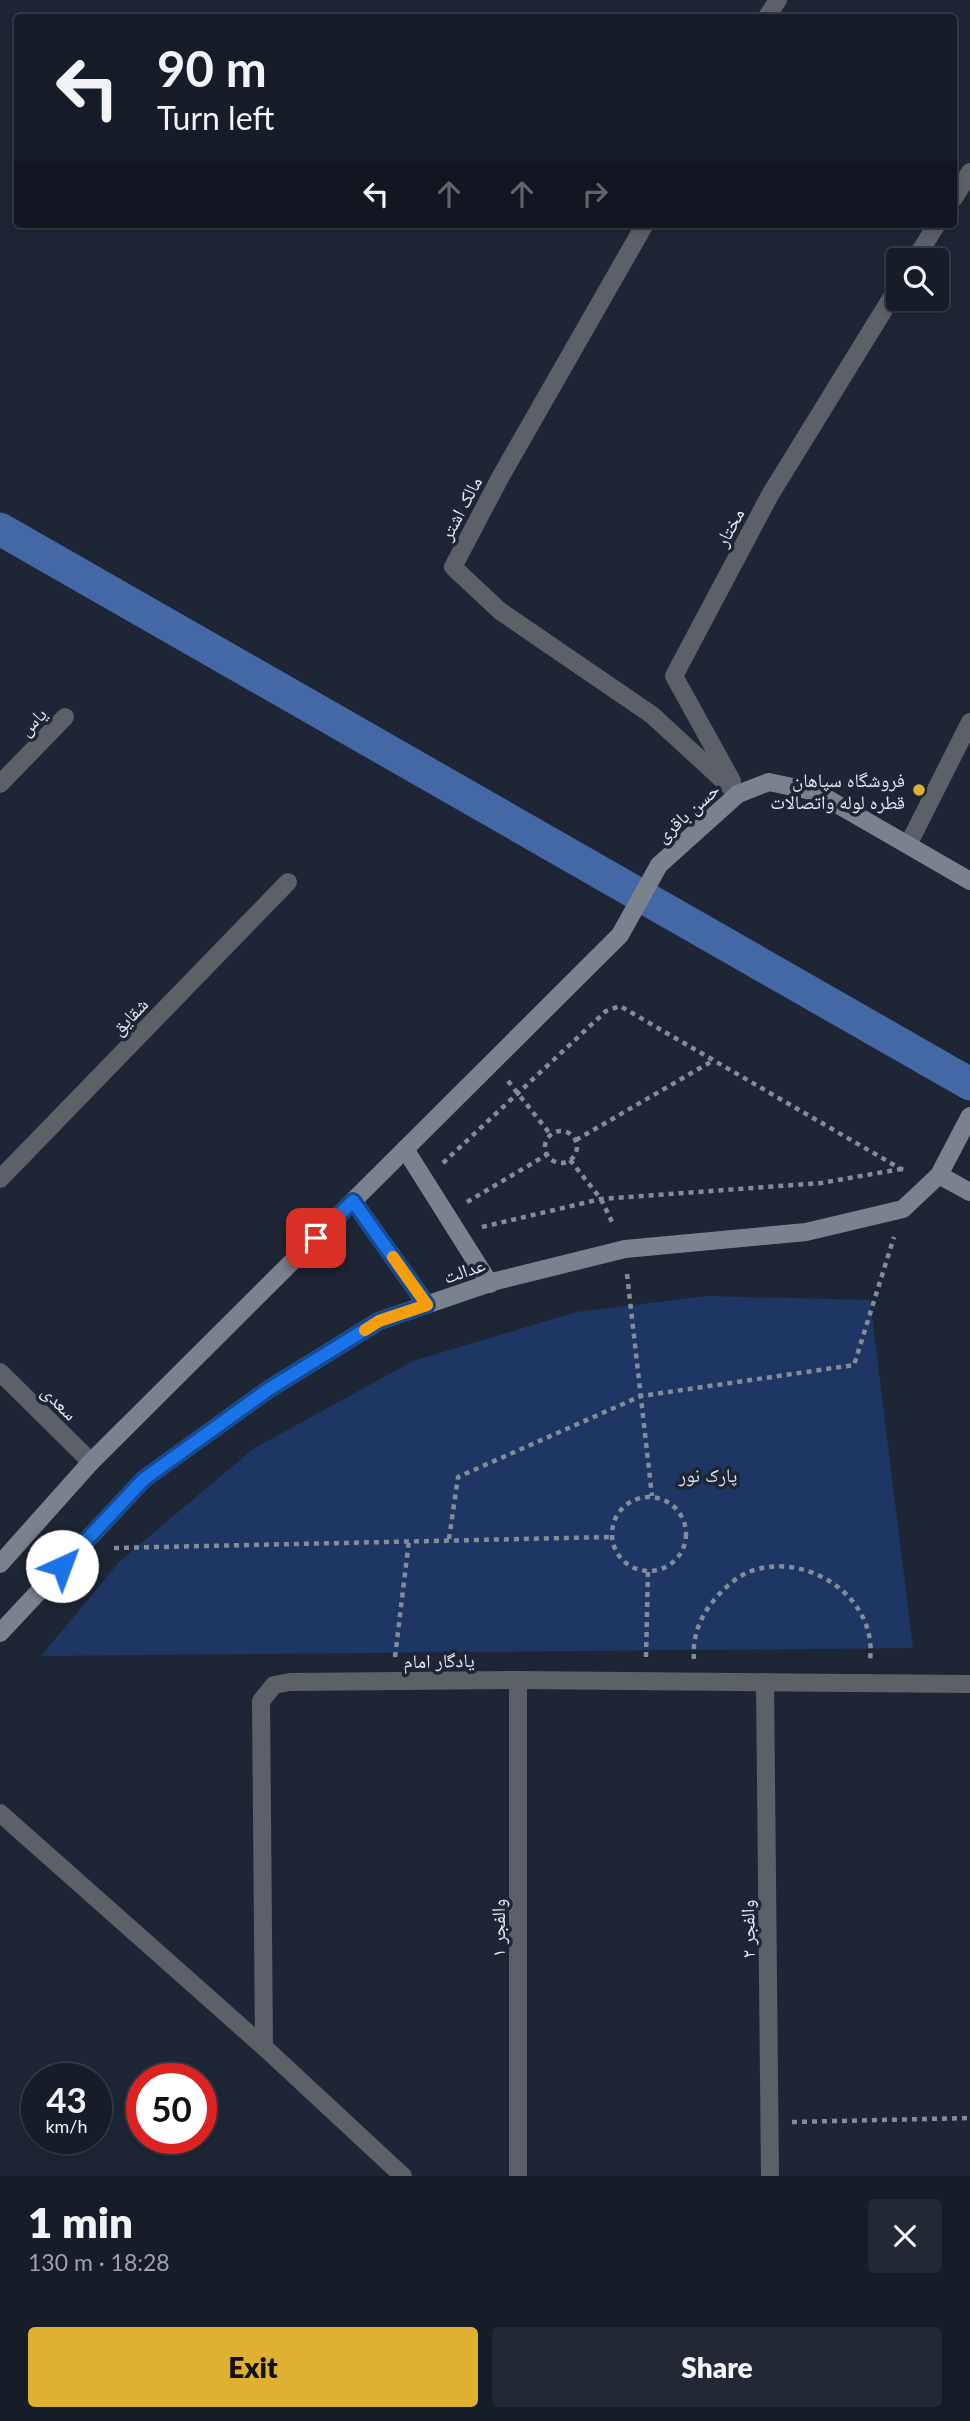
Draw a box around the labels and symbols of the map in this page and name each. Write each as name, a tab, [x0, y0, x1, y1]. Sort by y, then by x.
street label: مالک اشتر	[433, 472, 487, 545]
street label: مختار	[709, 504, 749, 552]
street label: یاس	[13, 702, 52, 741]
place label: فروشگاه سپاهان قطره لوله واتصالات	[770, 768, 905, 814]
street label: حسن باقری	[650, 777, 724, 847]
marker: فروشگاه سپاهان قطره لوله واتصالات	[911, 782, 927, 798]
street label: شقایق	[106, 992, 153, 1040]
pin	[286, 1208, 346, 1268]
street label: عدالت	[440, 1252, 488, 1288]
street label: سعدی	[37, 1379, 83, 1425]
park label: پارک نور	[678, 1463, 737, 1487]
position arrow	[25, 1529, 99, 1603]
street label: یادگار امام	[403, 1648, 475, 1675]
street label: والفجر ۱	[486, 1899, 510, 1957]
street label: والفجر ۲	[735, 1900, 760, 1958]
speed limit sign: 50	[126, 2063, 217, 2154]

